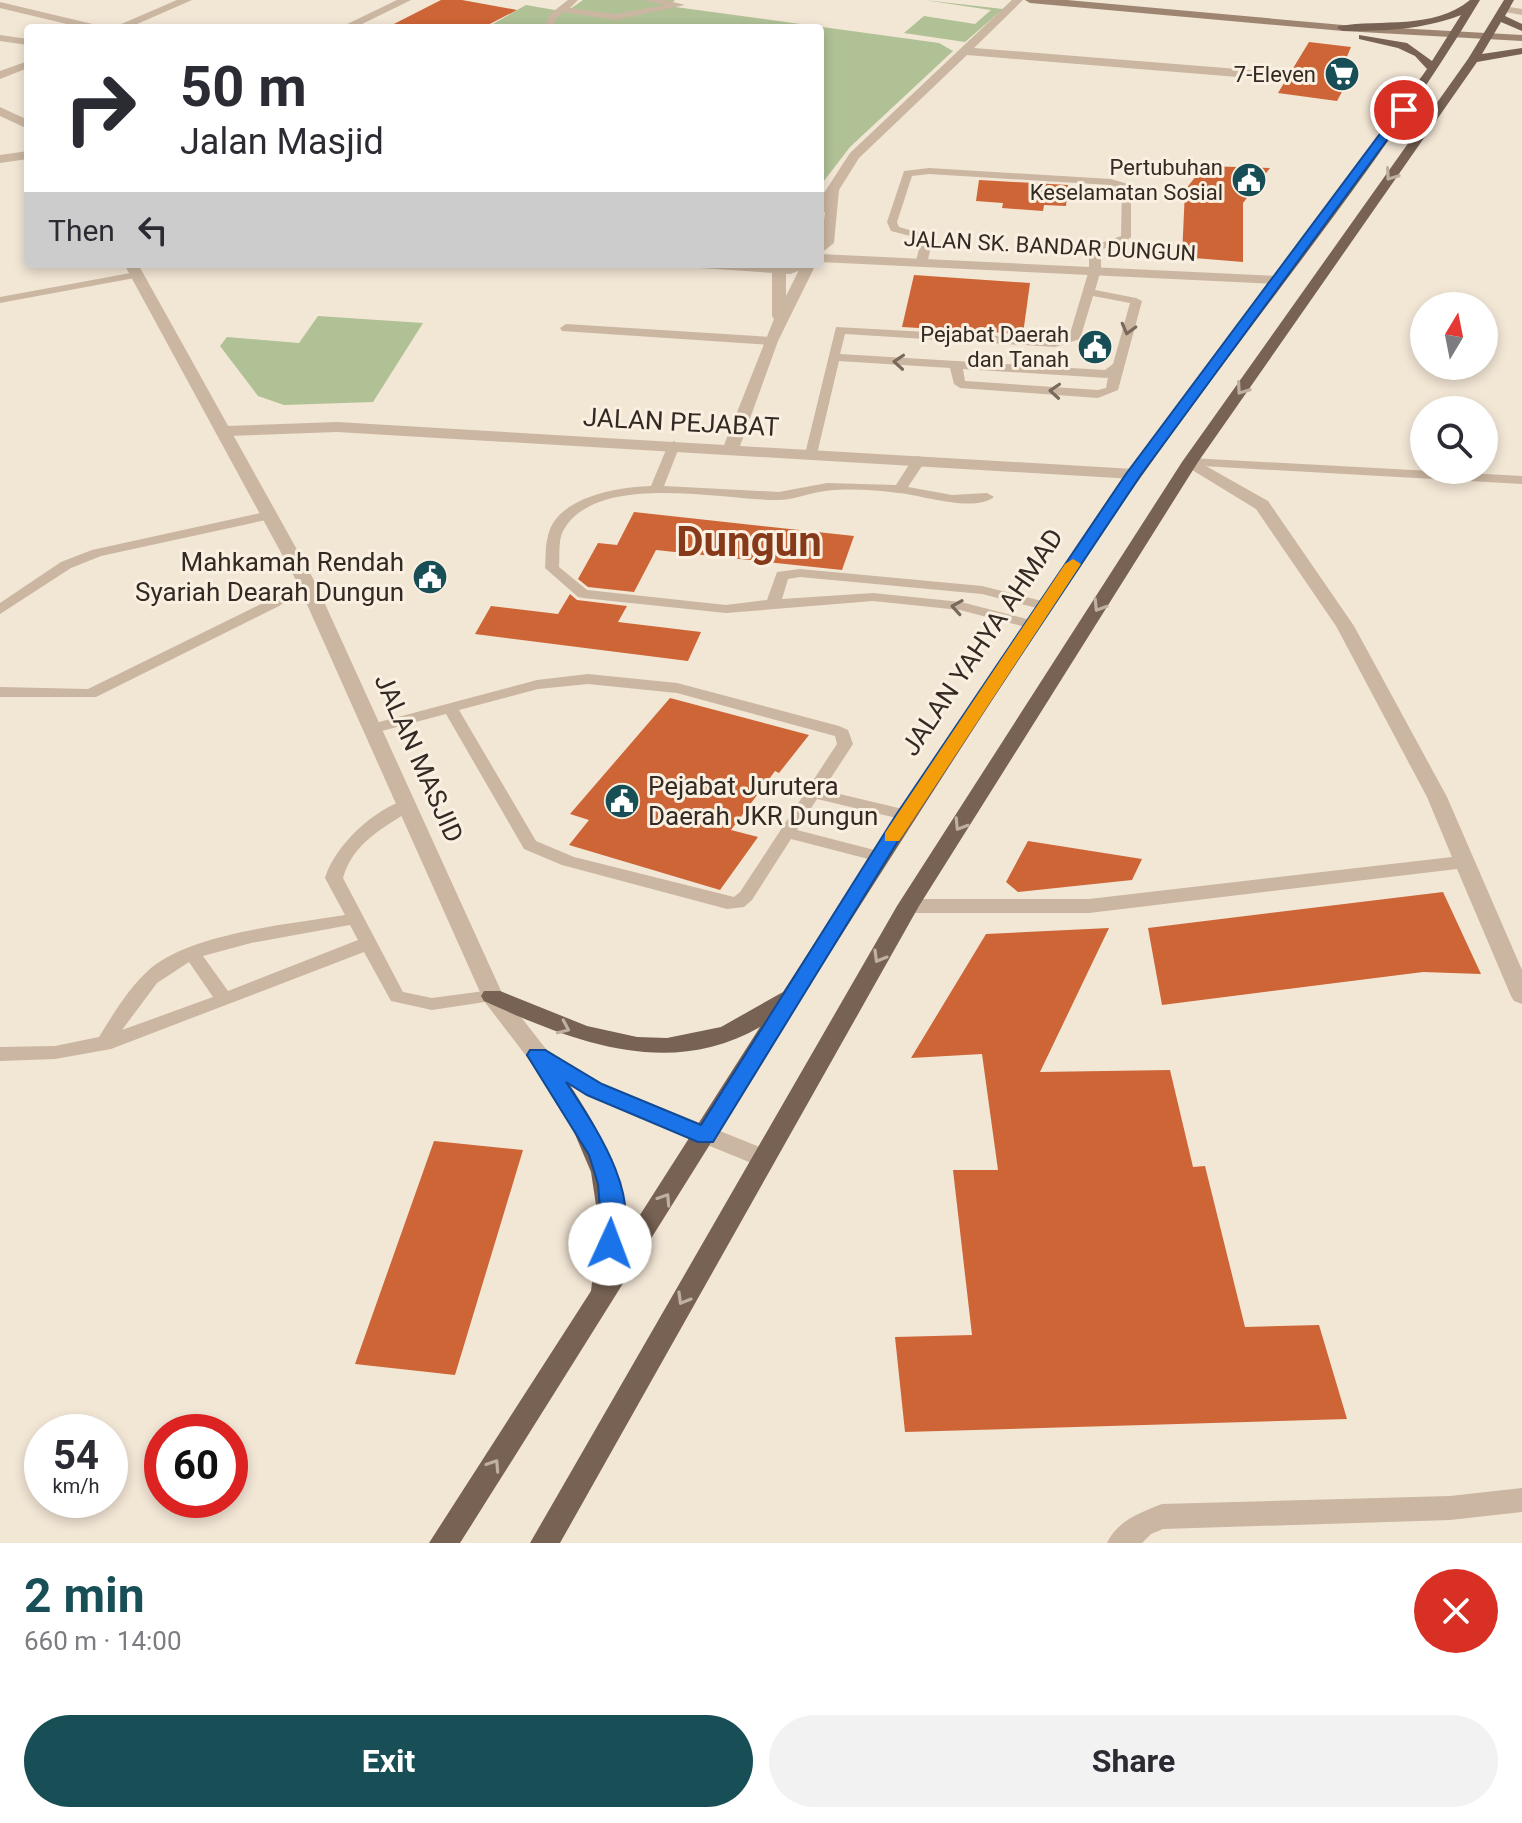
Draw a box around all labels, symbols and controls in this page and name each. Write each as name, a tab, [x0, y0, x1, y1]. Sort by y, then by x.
text: 50 m	[180, 54, 307, 120]
supermarket icon: 7-Eleven	[1323, 55, 1361, 93]
icon: right	[48, 56, 152, 160]
place label: 7-Eleven	[1234, 62, 1316, 87]
pin	[1370, 76, 1438, 144]
icon: arrive	[1382, 88, 1426, 132]
text: Jalan Masjid	[180, 121, 384, 163]
place label: Pertubuhan Keselamatan Sosial	[1030, 155, 1223, 205]
public building icon: Pertubuhan Keselamatan Sosial	[1230, 161, 1268, 199]
one-way arrow	[1386, 167, 1401, 181]
icon: left	[131, 208, 175, 252]
text: Then	[48, 213, 115, 248]
street label: JALAN SK. BANDAR DUNGUN	[903, 226, 1197, 266]
north arrow	[1410, 292, 1498, 380]
map controls	[1410, 292, 1498, 484]
place label: Pejabat Daerah dan Tanah	[920, 322, 1069, 372]
one-way arrow	[1121, 322, 1137, 336]
public building icon: Pejabat Daerah dan Tanah	[1076, 328, 1114, 366]
one-way arrow	[892, 354, 905, 371]
one-way arrow	[1237, 380, 1252, 394]
one-way arrow	[1048, 383, 1061, 400]
button: search	[1410, 396, 1498, 484]
street label: JALAN PEJABAT	[582, 402, 780, 442]
district label: Dungun	[676, 517, 822, 566]
street label: JALAN YAHYA AHMAD	[895, 523, 1069, 761]
place label: Mahkamah Rendah Syariah Dearah Dungun	[135, 547, 404, 607]
public building icon: Mahkamah Rendah Syariah Dearah Dungun	[411, 558, 449, 596]
one-way arrow	[1094, 597, 1109, 612]
one-way arrow	[950, 599, 964, 616]
street label: JALAN MASJID	[368, 669, 470, 847]
place label: Pejabat Jurutera Daerah JKR Dungun	[648, 771, 878, 831]
public building icon: Pejabat Jurutera Daerah JKR Dungun	[603, 782, 641, 820]
one-way arrow	[954, 816, 969, 831]
one-way arrow	[873, 948, 889, 963]
one-way arrow	[556, 1018, 570, 1034]
one-way arrow	[655, 1194, 670, 1208]
position arrow	[568, 1202, 652, 1286]
one-way arrow	[677, 1290, 693, 1305]
speed limit sign: 60	[144, 1414, 248, 1518]
text: 54	[53, 1432, 99, 1479]
one-way arrow	[484, 1459, 499, 1474]
text: km/h	[53, 1474, 99, 1498]
text: 2 min	[24, 1567, 145, 1624]
button: close	[1414, 1569, 1498, 1653]
text: 660 m · 14:00	[24, 1626, 182, 1656]
button: Exit	[24, 1715, 753, 1807]
button: Share	[769, 1715, 1498, 1807]

